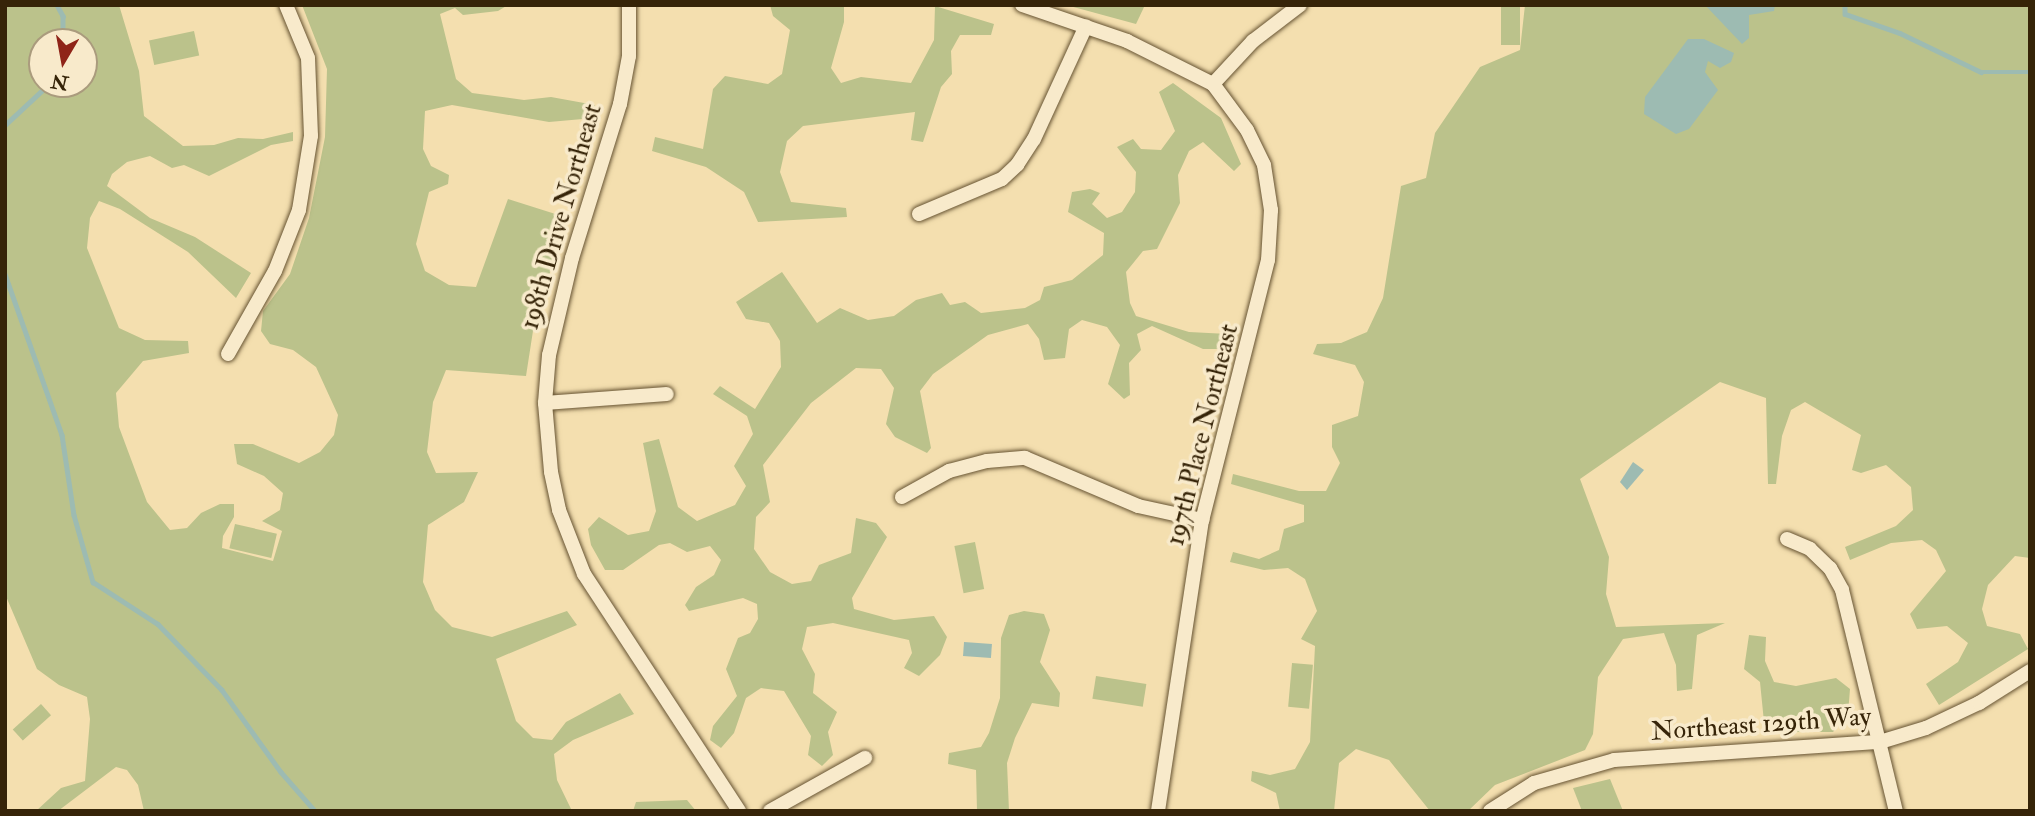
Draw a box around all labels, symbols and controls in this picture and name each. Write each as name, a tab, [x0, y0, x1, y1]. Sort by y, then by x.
north arrow	[28, 28, 98, 98]
text: N	[49, 68, 70, 95]
street label: 198th Drive Northeast	[515, 101, 609, 333]
street label: 197th Place Northeast	[1160, 321, 1246, 549]
street label: Northeast 129th Way	[1650, 702, 1872, 748]

